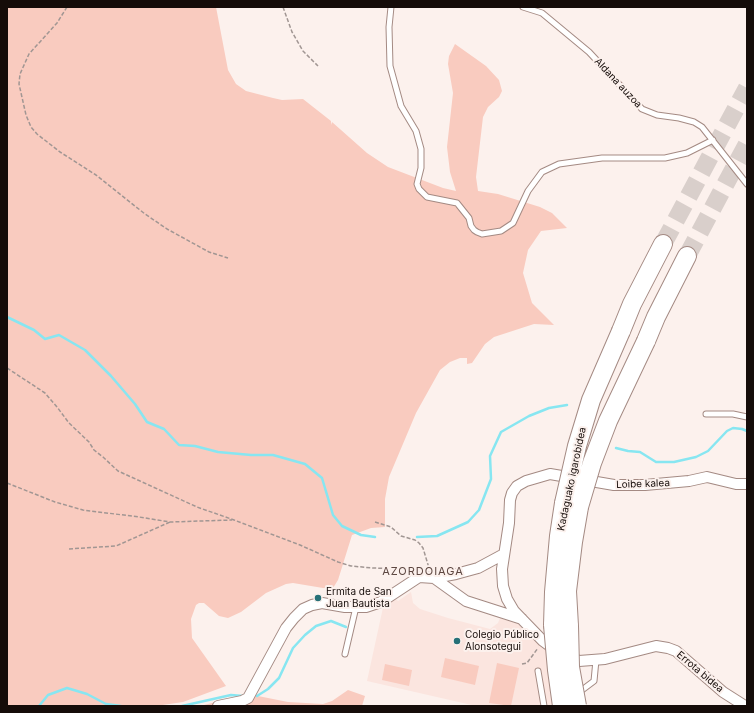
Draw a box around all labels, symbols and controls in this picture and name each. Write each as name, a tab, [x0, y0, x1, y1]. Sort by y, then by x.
street label: Aldana auzoa	[592, 56, 644, 110]
street label: Kadaguako igarobidea	[555, 426, 589, 532]
street label: Loibe kalea	[616, 477, 670, 491]
district label: AZORDOIAGA	[382, 565, 464, 579]
place label: Ermita de San Juan Bautista	[326, 586, 392, 610]
marker: Ermita de San Juan Bautista	[313, 593, 323, 603]
place label: Colegio Público Alonsotegui	[465, 629, 539, 652]
marker: Colegio Público Alonsotegui	[452, 636, 462, 646]
street label: Errota bidea	[674, 649, 726, 695]

